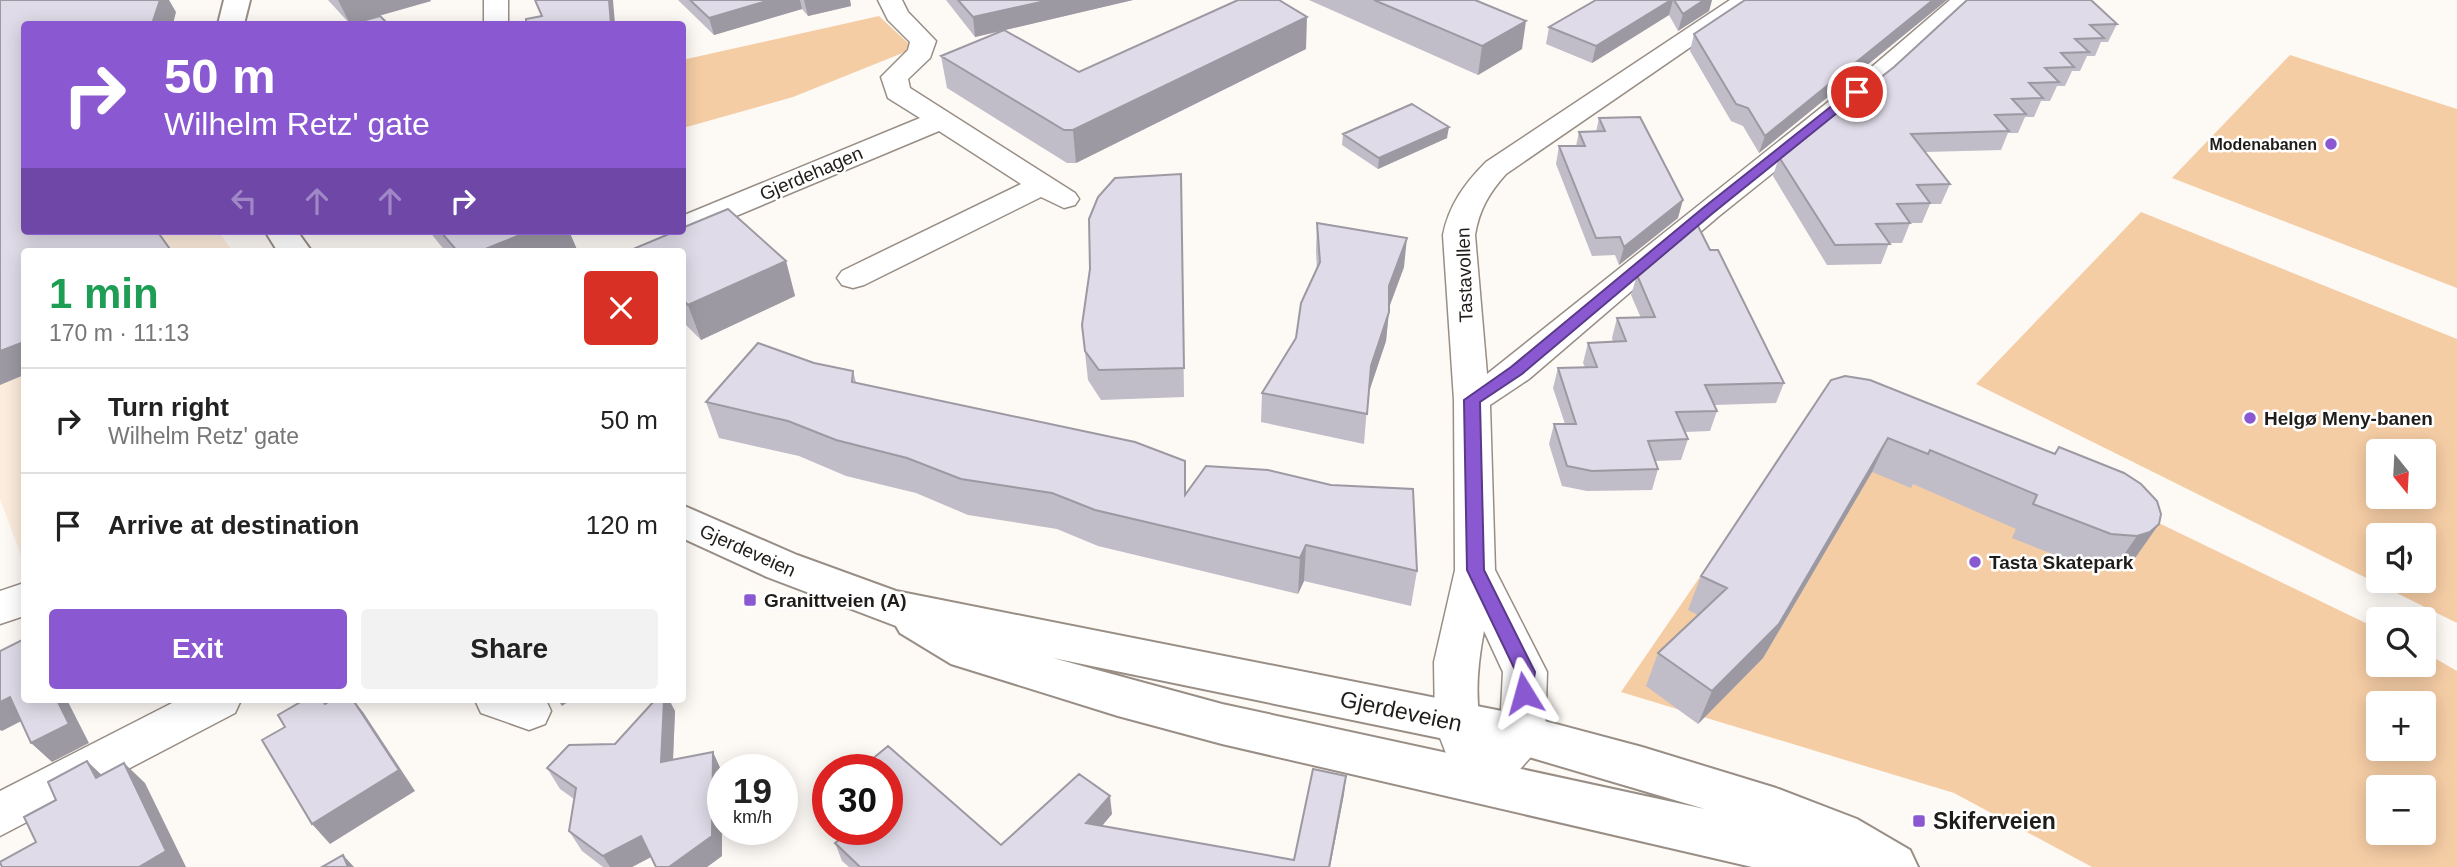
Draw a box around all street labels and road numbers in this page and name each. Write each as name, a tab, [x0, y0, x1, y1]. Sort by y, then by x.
street label: Gjerdehagen	[757, 142, 866, 205]
street label: Tastavollen	[1452, 227, 1477, 323]
street label: Gjerdeveien	[697, 520, 799, 581]
street label: Gjerdeveien	[1338, 685, 1464, 737]

